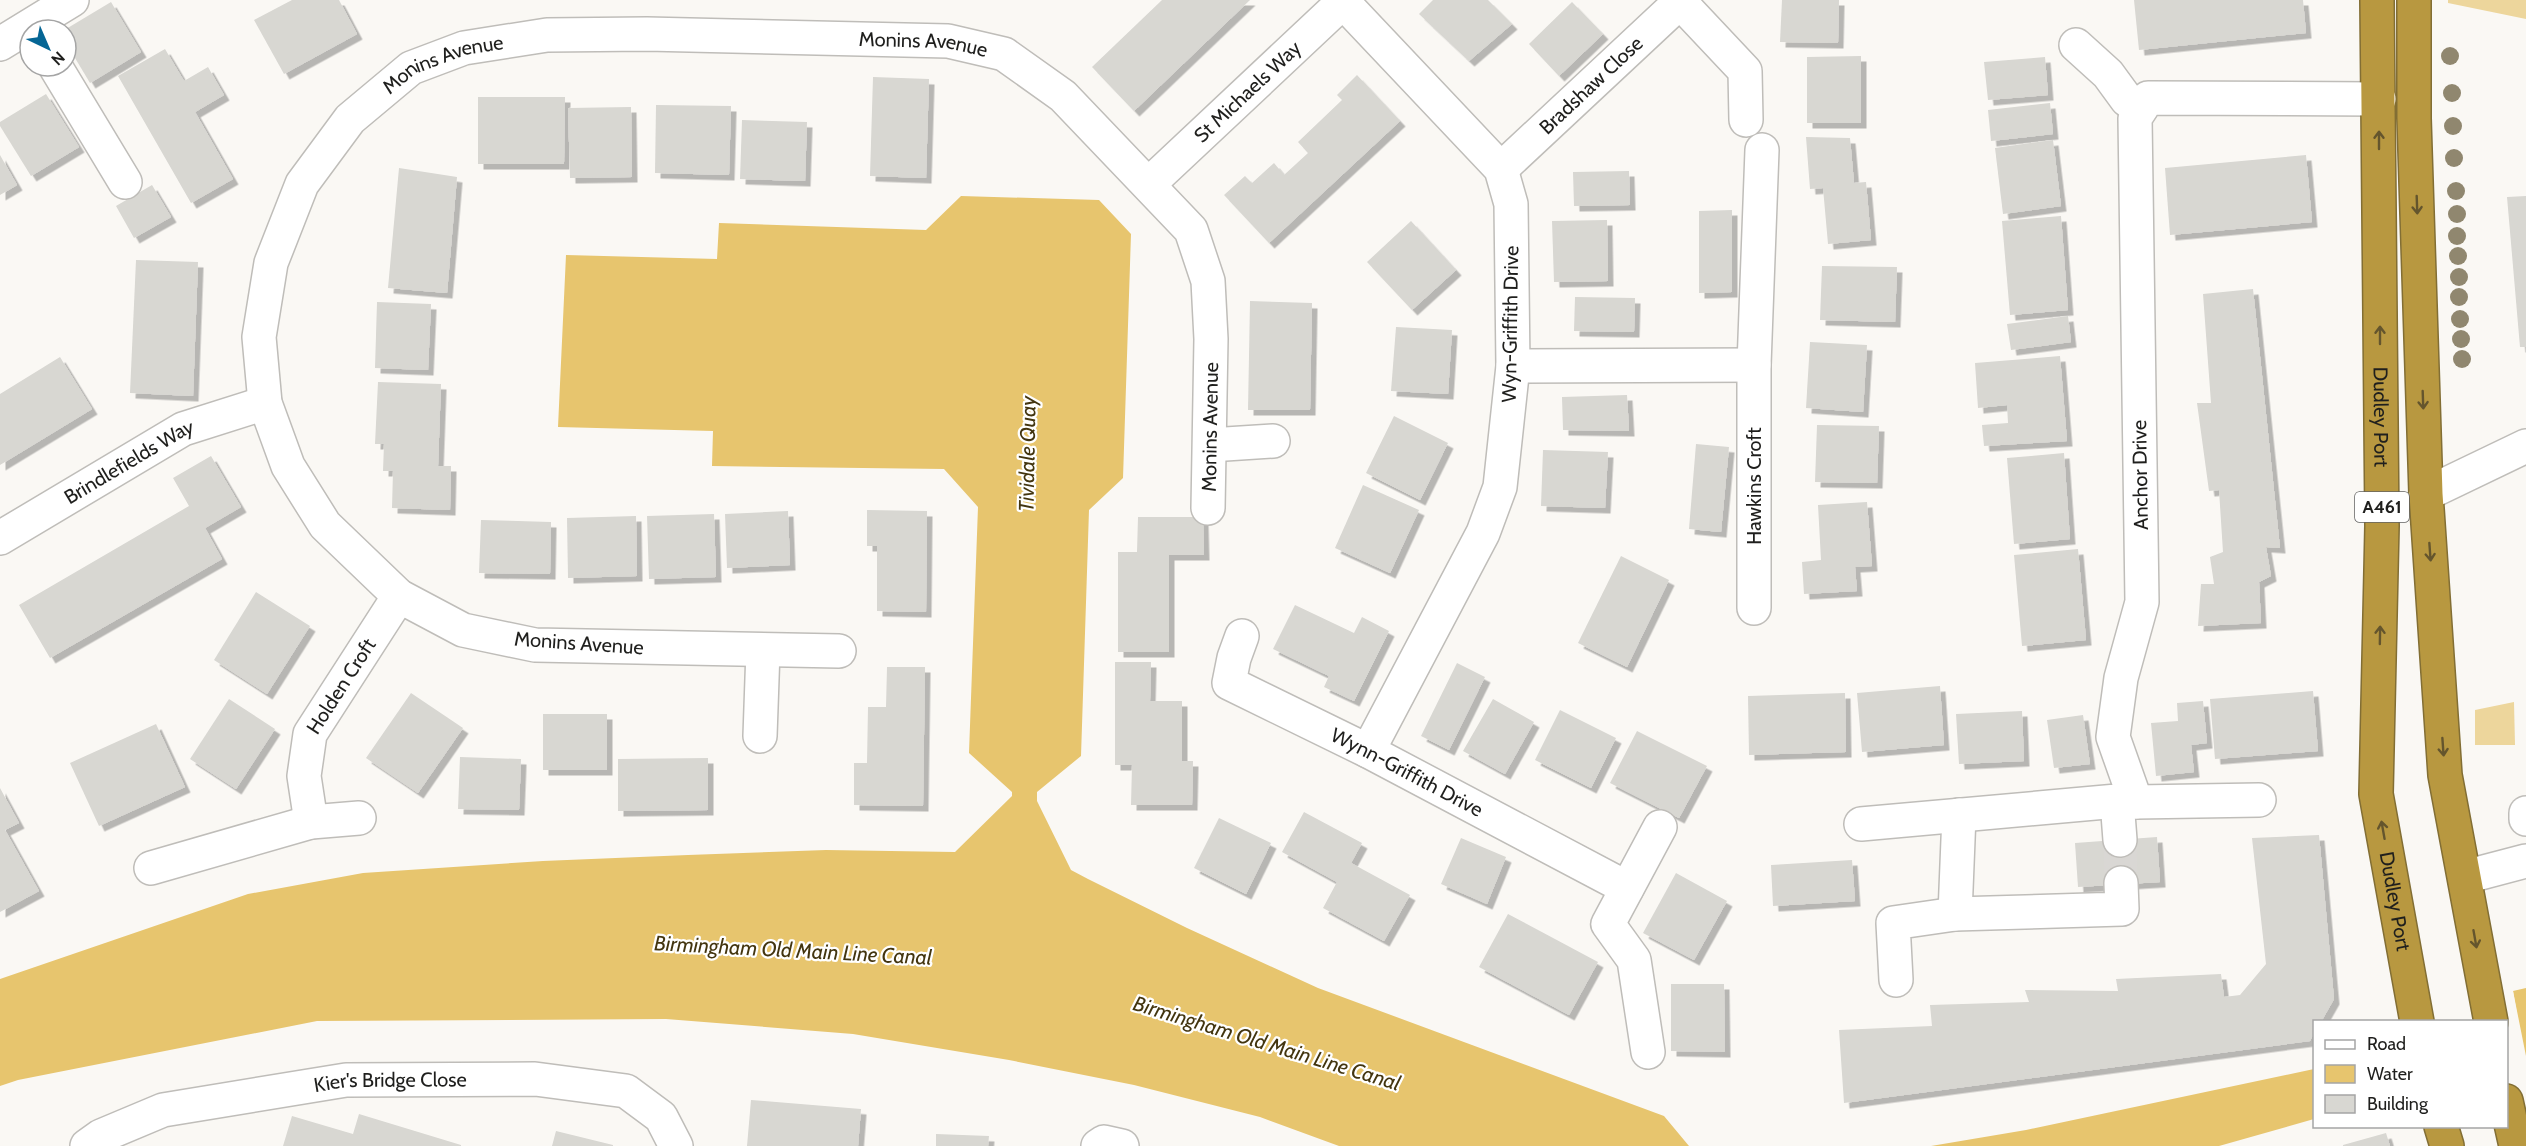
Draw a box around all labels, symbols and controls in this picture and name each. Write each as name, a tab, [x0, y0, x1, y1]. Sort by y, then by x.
north arrow	[18, 18, 78, 78]
street label: Monins Avenue	[858, 27, 990, 62]
street label: Monins Avenue	[377, 30, 505, 99]
street label: Bradshaw Close	[1534, 31, 1648, 139]
street label: St Michaels Way	[1189, 36, 1306, 147]
text: N	[47, 48, 69, 69]
one-way arrow	[2373, 131, 2385, 151]
one-way arrow	[2411, 195, 2423, 215]
street label: Wyn-Griffith Drive	[1497, 245, 1523, 403]
one-way arrow	[2374, 326, 2386, 346]
street label: Monins Avenue	[1197, 362, 1223, 492]
street label: Dudley Port	[2368, 367, 2393, 468]
one-way arrow	[2417, 390, 2429, 410]
water label: Tividale Quay	[1013, 395, 1041, 512]
street label: Brindlefields Way	[60, 414, 196, 509]
street label: Anchor Drive	[2127, 420, 2153, 530]
street label: Hawkins Croft	[1742, 427, 1766, 545]
road number: A461	[2355, 492, 2409, 522]
one-way arrow	[2425, 542, 2436, 561]
one-way arrow	[2374, 626, 2386, 646]
street label: Monins Avenue	[513, 627, 645, 659]
street label: Holden Croft	[301, 634, 381, 738]
street label: Wynn-Griffith Drive	[1327, 723, 1487, 822]
one-way arrow	[2438, 736, 2449, 756]
one-way arrow	[2377, 820, 2388, 840]
street label: Dudley Port	[2375, 850, 2416, 953]
one-way arrow	[2470, 928, 2481, 948]
water label: Birmingham Old Main Line Canal	[654, 930, 933, 970]
water label: Birmingham Old Main Line Canal	[1130, 990, 1404, 1096]
legend	[2313, 1020, 2508, 1128]
text: Road	[2367, 1033, 2406, 1055]
text: Water	[2367, 1063, 2413, 1085]
street label: Kier's Bridge Close	[312, 1067, 467, 1097]
text: Building	[2367, 1093, 2429, 1115]

